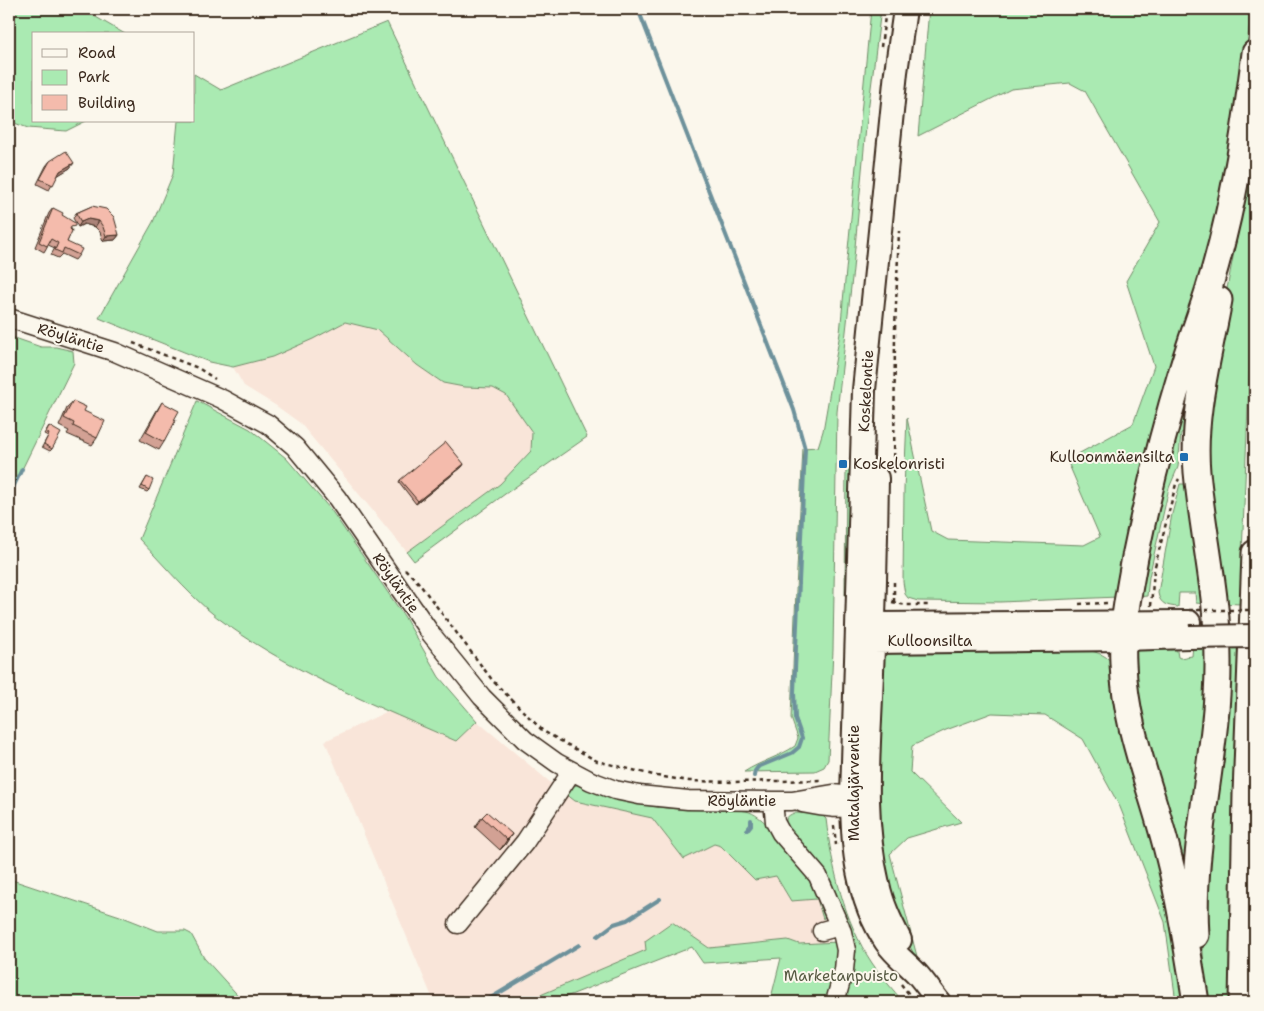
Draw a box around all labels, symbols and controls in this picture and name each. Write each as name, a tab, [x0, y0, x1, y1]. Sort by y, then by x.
legend	[32, 32, 195, 122]
text: Road	[78, 43, 116, 63]
text: Park	[78, 67, 110, 87]
text: Building	[78, 93, 135, 113]
street label: Röyläntie	[35, 318, 107, 358]
street label: Koskelontie	[854, 349, 878, 433]
place label: Kulloonmäensilta	[1050, 447, 1175, 467]
marker: Kulloonmäensilta	[1178, 451, 1190, 463]
place label: Koskelonristi	[853, 454, 945, 474]
marker: Koskelonristi	[837, 458, 849, 470]
street label: Röyläntie	[368, 549, 424, 617]
street label: Kulloonsilta	[888, 631, 973, 651]
street label: Matalajärventie	[844, 725, 864, 841]
street label: Röyläntie	[707, 791, 777, 811]
park label: Marketanpuisto	[784, 966, 898, 986]

